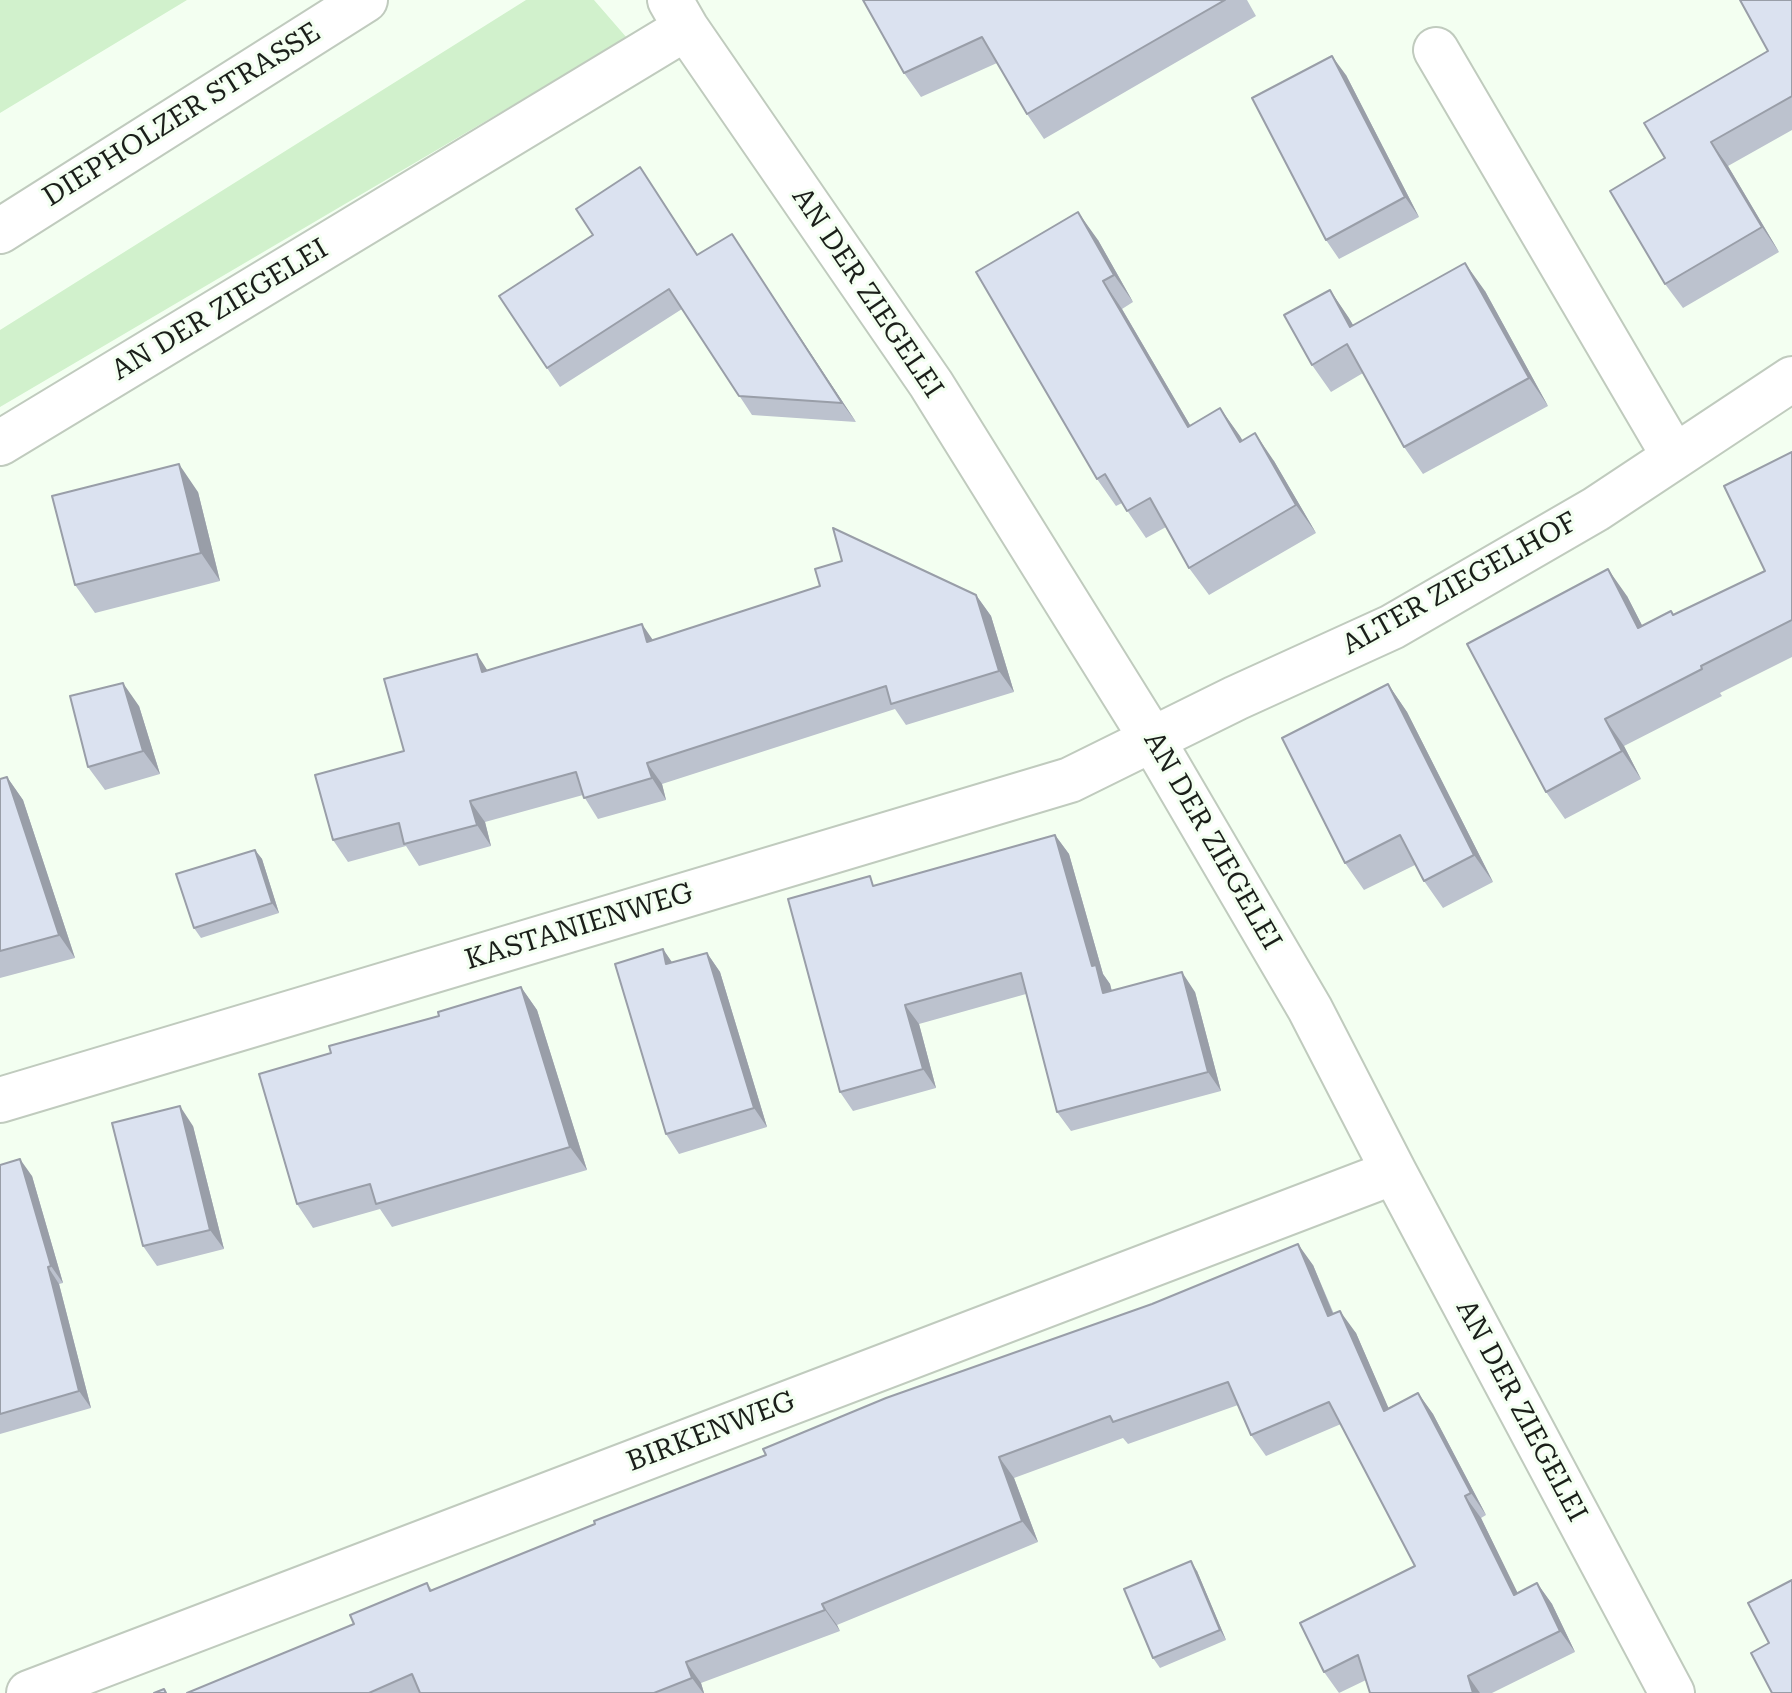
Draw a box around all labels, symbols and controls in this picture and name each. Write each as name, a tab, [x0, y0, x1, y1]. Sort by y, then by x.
street label: DIEPHOLZER STRASSE	[37, 16, 327, 214]
street label: AN DER ZIEGELEI	[784, 182, 950, 404]
street label: AN DER ZIEGELEI	[106, 232, 334, 388]
street label: ALTER ZIEGELHOF	[1337, 505, 1583, 663]
street label: AN DER ZIEGELEI	[1136, 726, 1288, 956]
street label: KASTANIENWEG	[461, 876, 697, 978]
street label: AN DER ZIEGELEI	[1448, 1294, 1594, 1528]
street label: BIRKENWEG	[622, 1385, 800, 1479]

